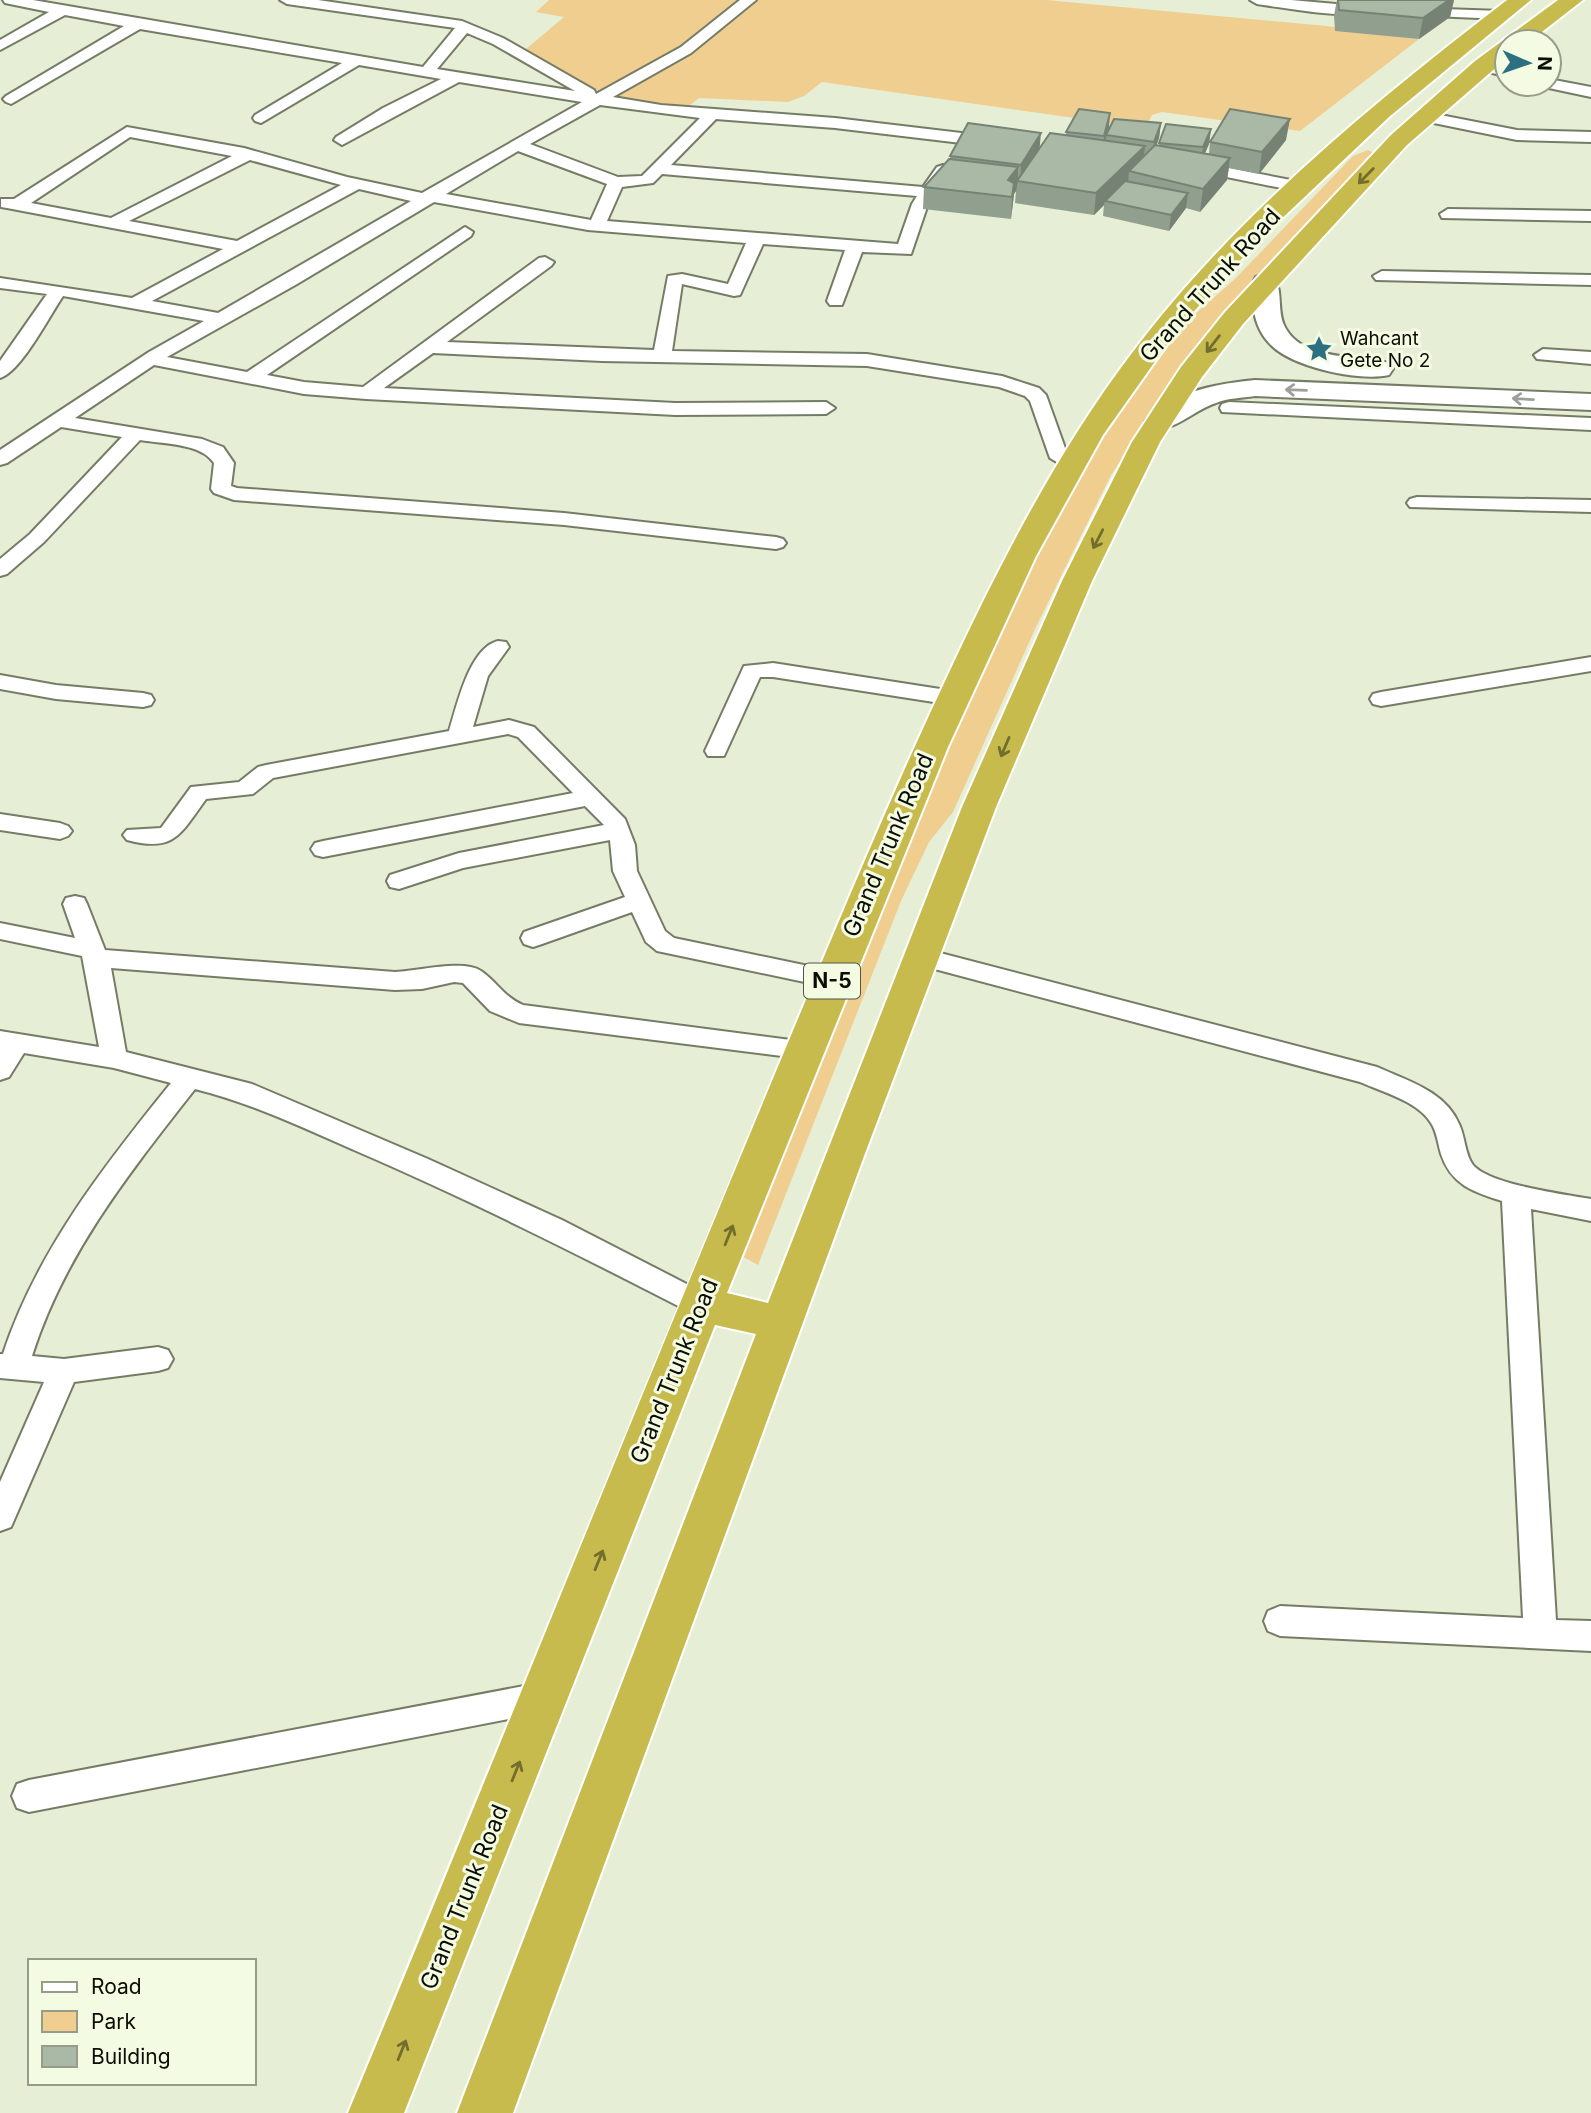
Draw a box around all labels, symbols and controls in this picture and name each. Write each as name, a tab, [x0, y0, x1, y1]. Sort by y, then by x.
north arrow	[1493, 28, 1563, 98]
text: N	[1533, 56, 1556, 71]
one-way arrow	[1358, 167, 1374, 185]
street label: Grand Trunk Road	[1134, 202, 1286, 368]
place label: Wahcant Gete No 2	[1340, 327, 1430, 372]
one-way arrow	[1206, 334, 1221, 353]
place icon: Wahcant Gete No 2	[1304, 334, 1334, 364]
one-way arrow	[1284, 383, 1307, 396]
one-way arrow	[1512, 393, 1535, 406]
one-way arrow	[1090, 528, 1104, 549]
one-way arrow	[998, 736, 1011, 757]
street label: Grand Trunk Road	[837, 749, 939, 941]
road number: N-5	[804, 964, 860, 998]
one-way arrow	[723, 1224, 736, 1246]
street label: Grand Trunk Road	[624, 1275, 724, 1467]
one-way arrow	[594, 1549, 607, 1571]
one-way arrow	[510, 1761, 523, 1783]
street label: Grand Trunk Road	[414, 1801, 514, 1993]
legend	[28, 1959, 256, 2085]
text: Road	[91, 1974, 142, 1999]
text: Park	[91, 2009, 136, 2034]
one-way arrow	[396, 2040, 409, 2061]
text: Building	[91, 2044, 171, 2069]

